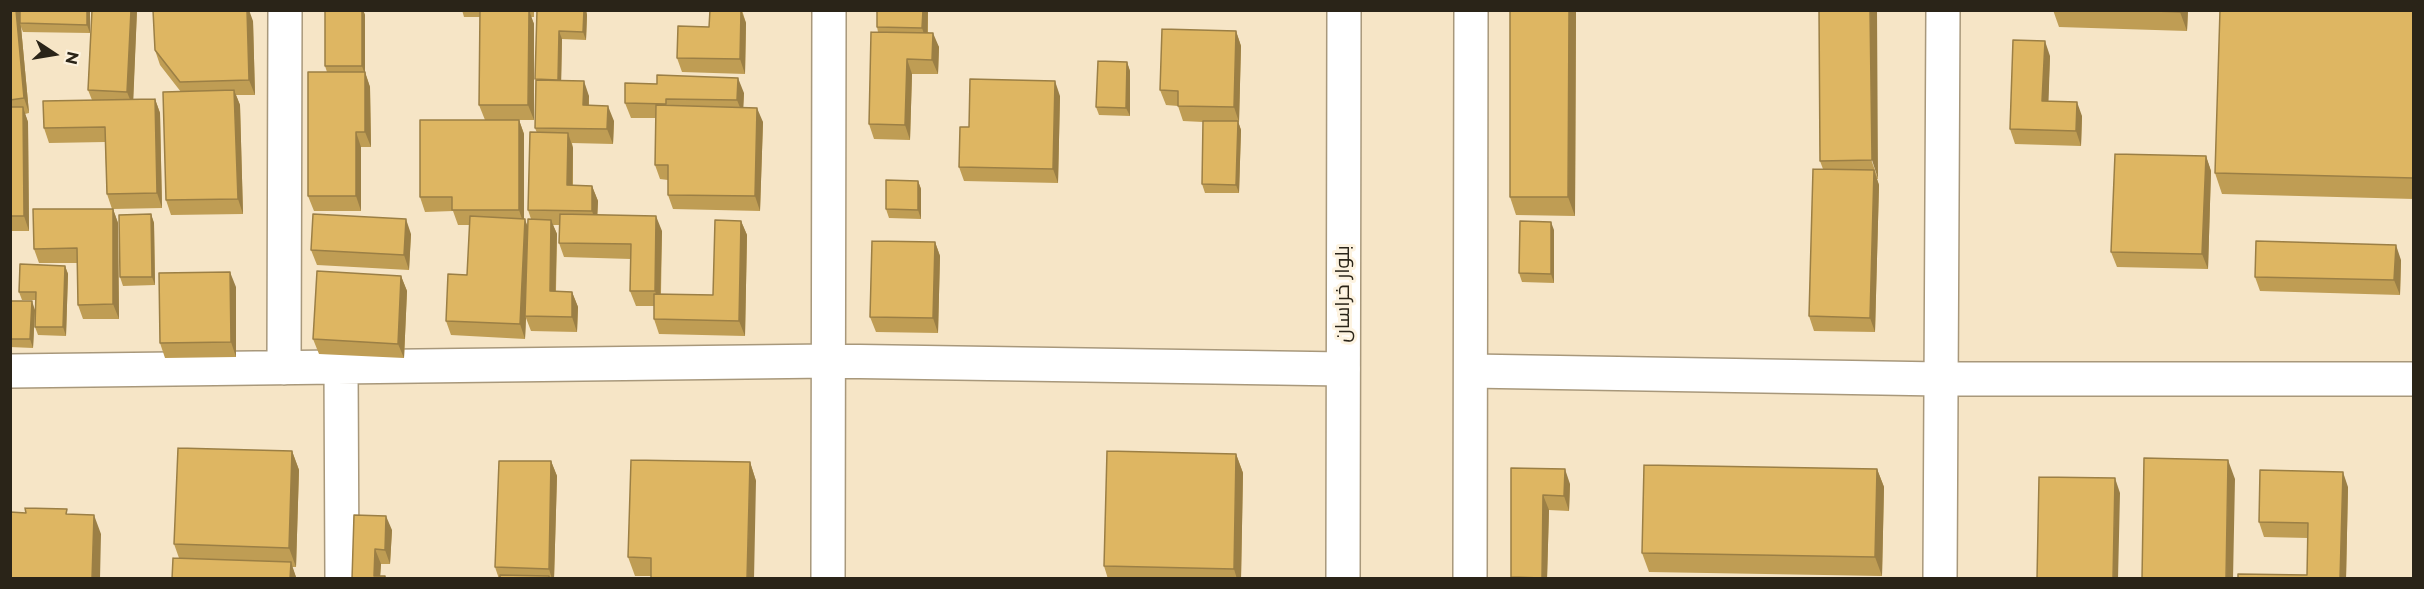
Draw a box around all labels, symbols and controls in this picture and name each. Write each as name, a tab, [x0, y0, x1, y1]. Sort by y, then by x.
north arrow	[24, 24, 84, 84]
text: N	[61, 50, 83, 66]
street label: بلوار خراسان	[1331, 245, 1355, 343]

